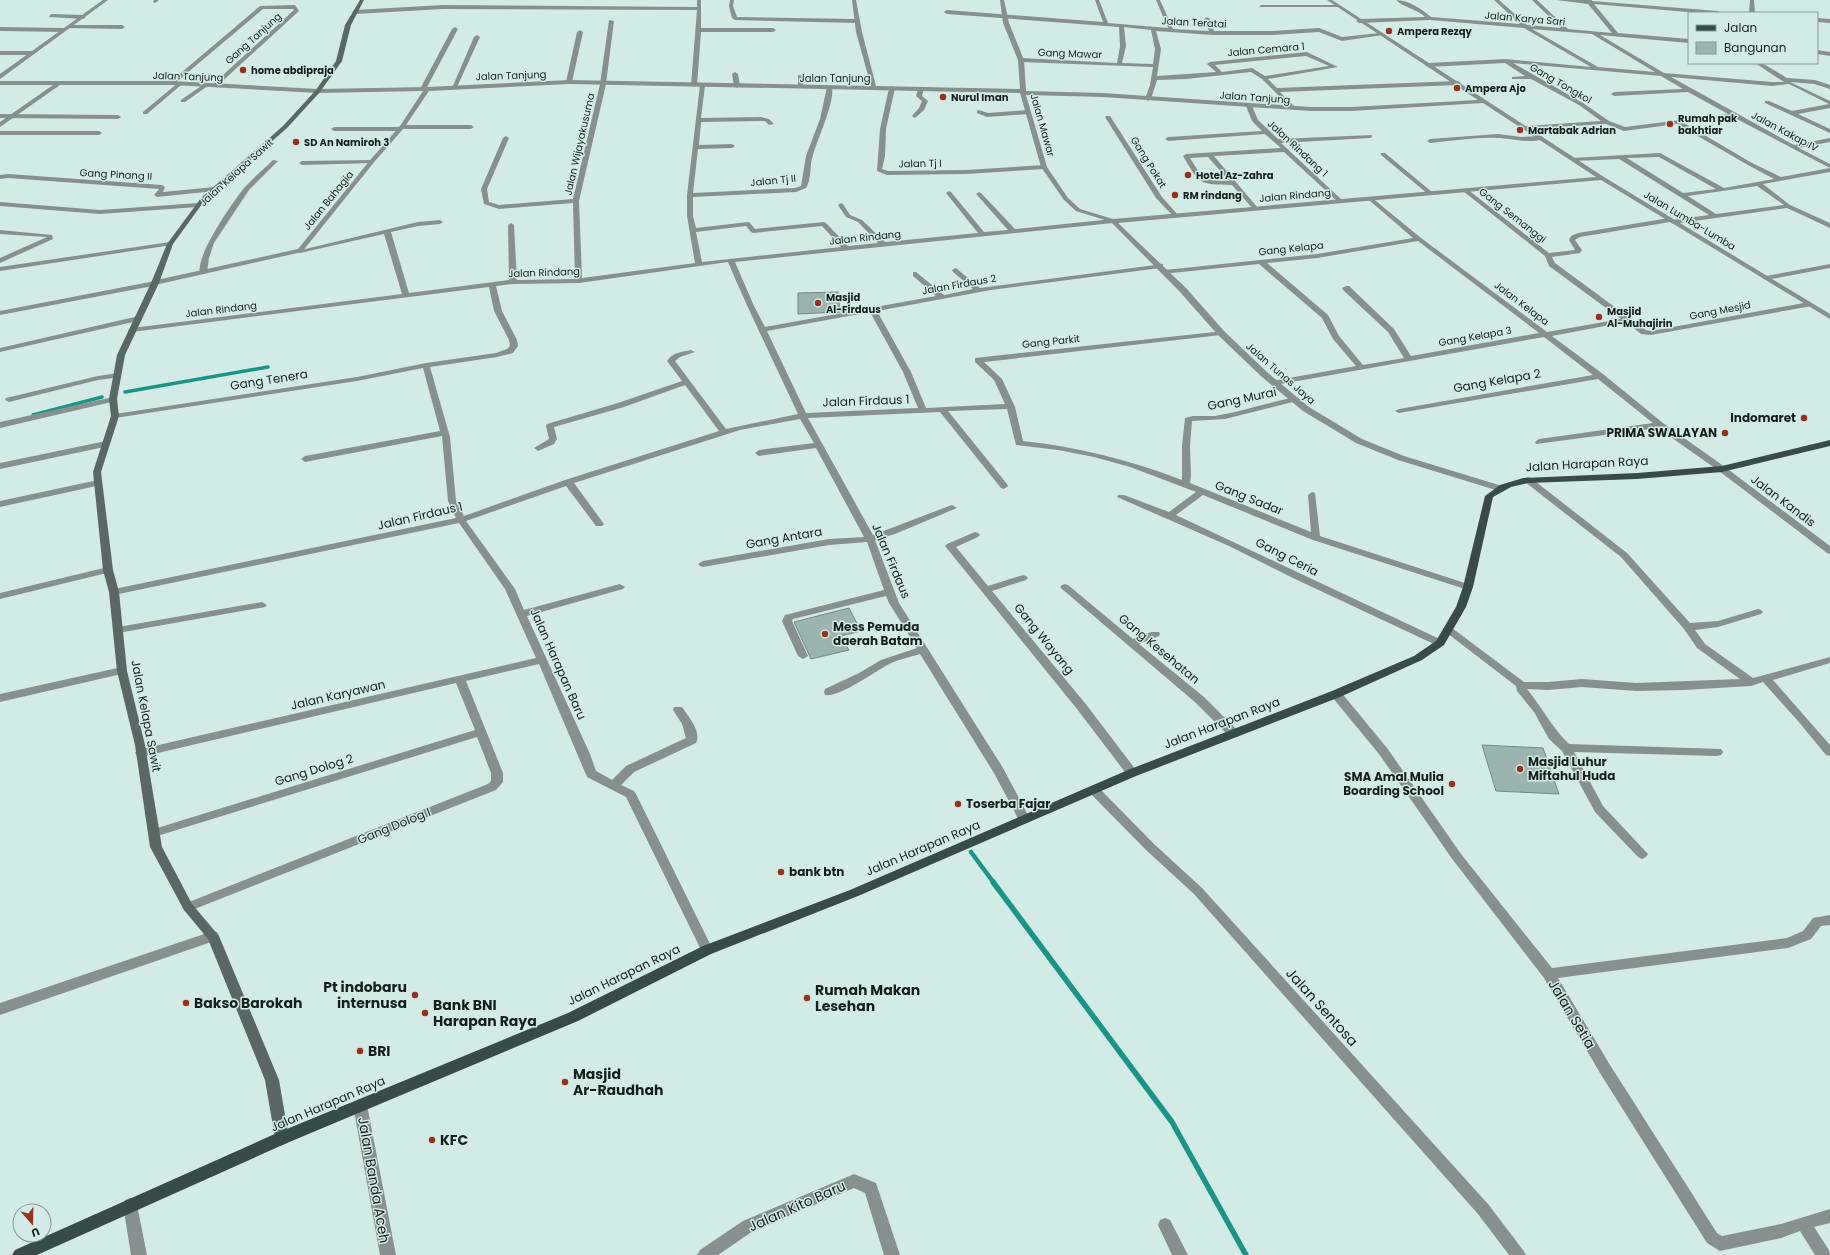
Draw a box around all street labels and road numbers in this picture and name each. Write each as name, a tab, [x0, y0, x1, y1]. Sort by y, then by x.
street label: Jalan Karya Sari	[1484, 8, 1566, 29]
street label: Gang Tanjung	[222, 9, 285, 68]
street label: Jalan Teratai	[1161, 13, 1227, 32]
street label: Jalan Cemara 1	[1227, 39, 1305, 60]
street label: Gang Mawar	[1038, 45, 1103, 62]
street label: Gang Tongkol	[1527, 60, 1595, 107]
street label: Jalan Tanjung	[475, 67, 547, 84]
street label: Jalan Tanjung	[152, 68, 224, 85]
street label: Jalan Tanjung	[800, 71, 870, 86]
street label: Jalan Tanjung	[1219, 88, 1291, 107]
street label: Jalan Wijayakusuma	[560, 92, 599, 197]
street label: Jalan Mawar	[1026, 92, 1059, 158]
street label: Jalan Kakap IV	[1749, 108, 1821, 155]
street label: Jalan Rindang 1	[1264, 116, 1331, 180]
street label: Gang Pokat	[1127, 134, 1171, 191]
street label: Jalan Kelapa Sawit	[196, 135, 277, 210]
street label: Jalan Tj I	[898, 156, 942, 171]
street label: Gang Pinang II	[79, 165, 153, 184]
street label: Jalan Bahagia	[300, 167, 357, 233]
street label: Jalan Tj II	[749, 171, 797, 190]
street label: Gang Semanggi	[1476, 184, 1550, 247]
street label: Jalan Rindang	[1259, 185, 1332, 206]
street label: Jalan Lumba-Lumba	[1641, 187, 1739, 254]
street label: Jalan Rindang	[828, 226, 902, 249]
street label: Gang Kelapa	[1258, 238, 1324, 259]
street label: Jalan Rindang	[508, 264, 580, 281]
street label: Jalan Firdaus 2	[921, 271, 998, 298]
street label: Jalan Kelapa	[1491, 278, 1552, 329]
street label: Gang Mesjid	[1688, 297, 1752, 324]
street label: Jalan Rindang	[184, 298, 258, 321]
street label: Gang Kelapa 3	[1437, 323, 1513, 350]
street label: Gang Parkit	[1021, 331, 1081, 352]
street label: Jalan Tunas Jaya	[1243, 339, 1319, 408]
street label: Gang Kelapa 2	[1452, 364, 1542, 397]
street label: Gang Tenera	[229, 365, 309, 394]
street label: Gang Murai	[1206, 383, 1278, 414]
street label: Jalan Firdaus 1	[822, 390, 910, 411]
street label: Jalan Harapan Raya	[1525, 452, 1649, 475]
street label: Jalan Kandis	[1748, 471, 1819, 530]
street label: Gang Sadar	[1212, 476, 1286, 519]
street label: Jalan Firdaus 1	[376, 497, 464, 534]
street label: Jalan Firdaus	[868, 521, 915, 601]
street label: Gang Antara	[744, 522, 823, 553]
street label: Gang Ceria	[1253, 533, 1322, 580]
street label: Gang Wayang	[1010, 600, 1078, 678]
street label: Jalan Harapan Baru	[526, 605, 591, 722]
street label: Gang Kesehatan	[1115, 610, 1203, 688]
street label: Jalan Kelapa Sawit	[127, 658, 166, 773]
street label: Jalan Karyawan	[289, 675, 387, 714]
street label: Jalan Harapan Raya	[1161, 693, 1282, 752]
street label: Gang Dolog 2	[272, 749, 355, 790]
street label: Gang Dolog I	[355, 803, 433, 848]
street label: Jalan Harapan Raya	[863, 816, 983, 879]
street label: Jalan Harapan Raya	[565, 940, 683, 1009]
street label: Jalan Sentosa	[1281, 963, 1363, 1051]
street label: Jalan Setia	[1543, 976, 1601, 1052]
street label: Jalan Harapan Raya	[268, 1072, 388, 1135]
street label: Jalan Banda Aceh	[353, 1115, 395, 1245]
street label: Jalan Kito Baru	[745, 1176, 849, 1236]

